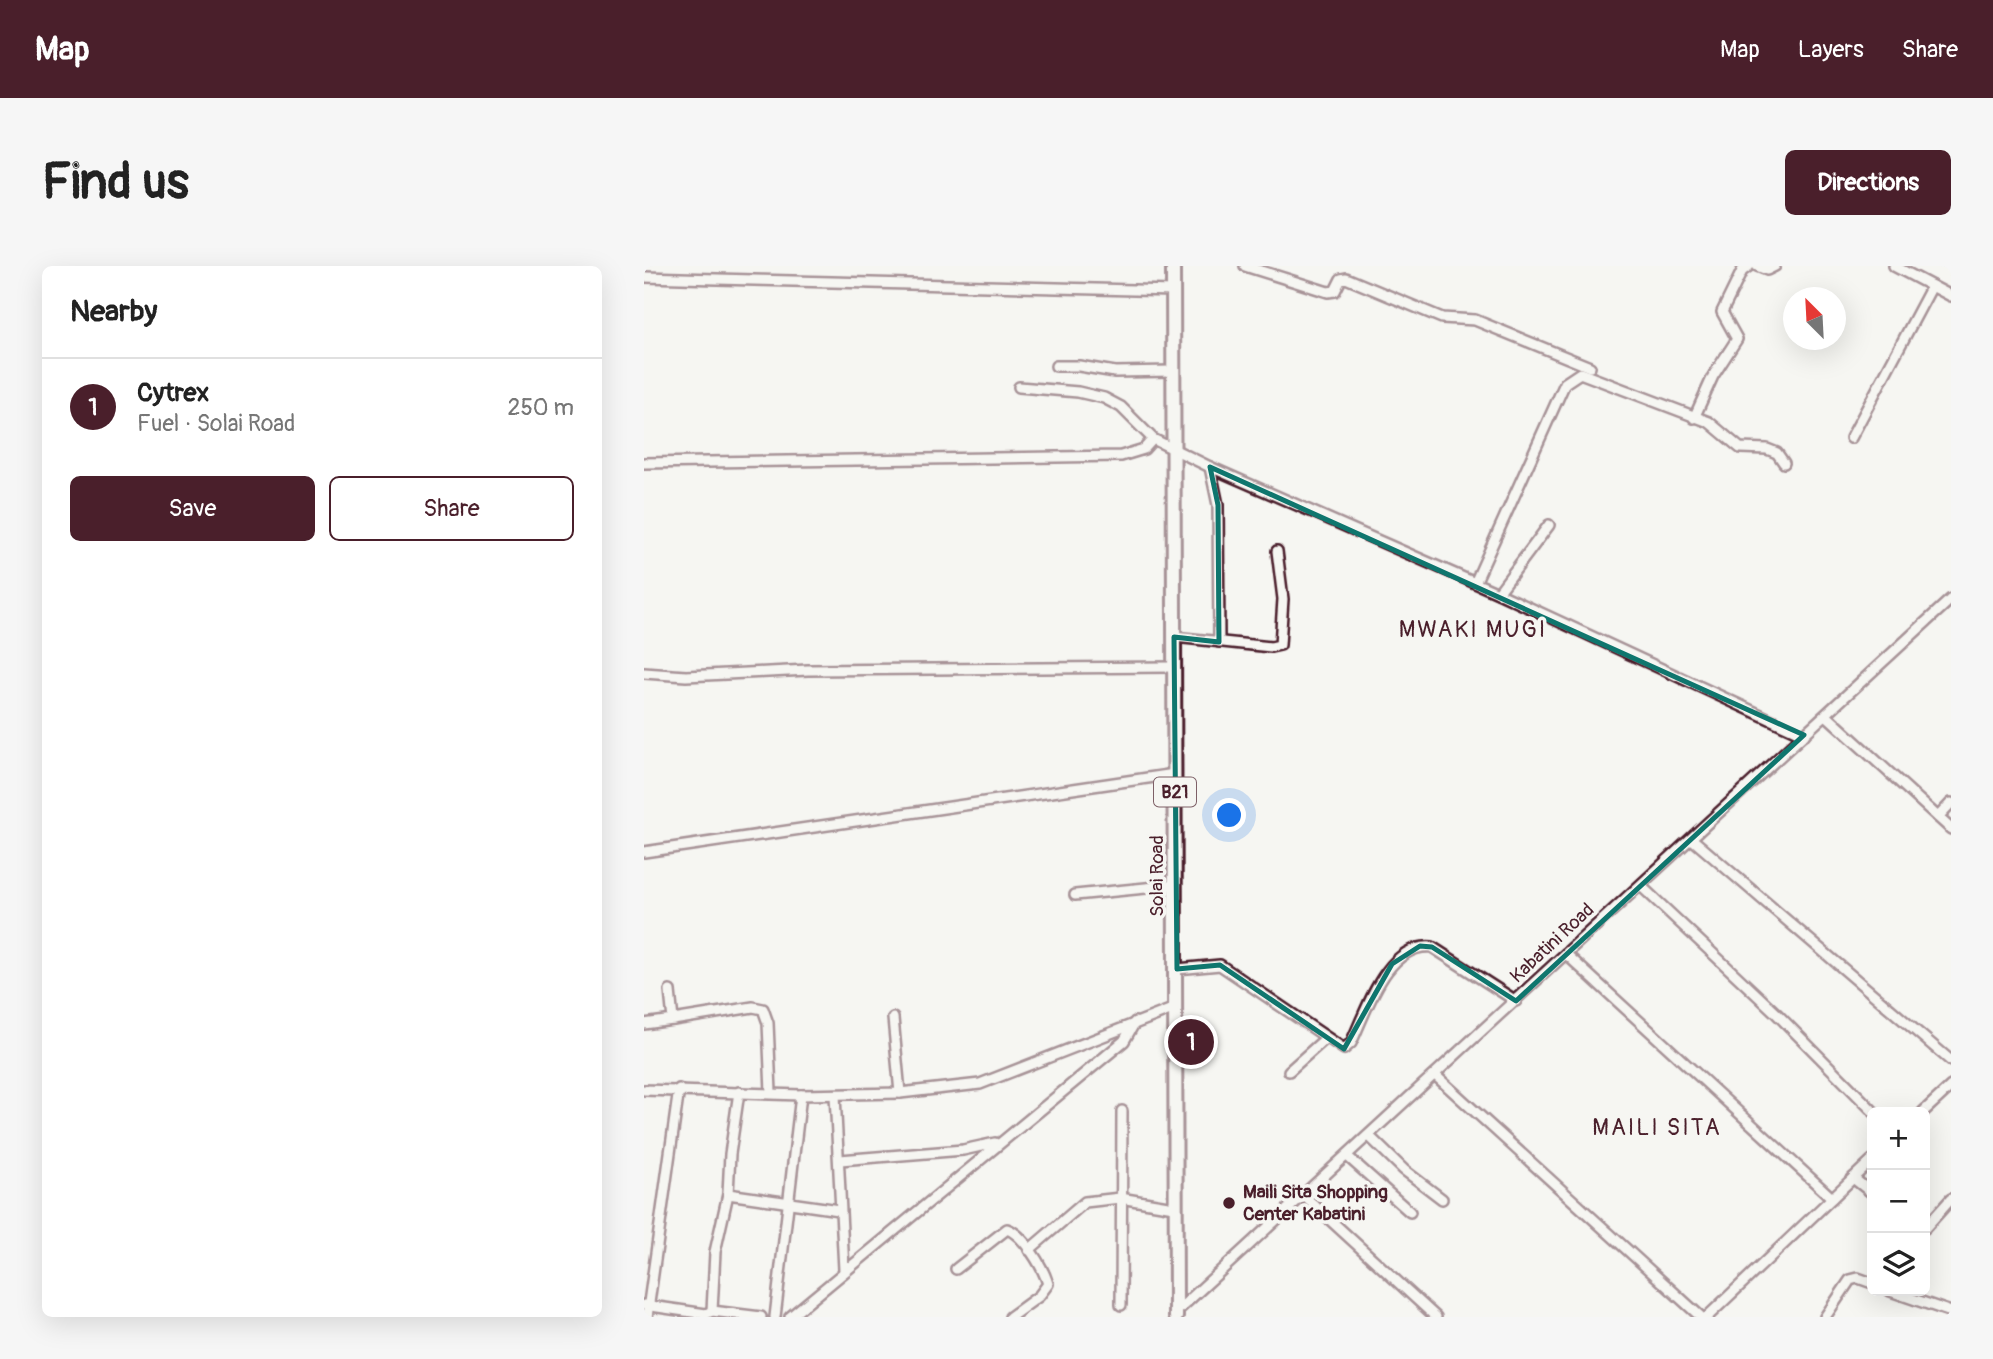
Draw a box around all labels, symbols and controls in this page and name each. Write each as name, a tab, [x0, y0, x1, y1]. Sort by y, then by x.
text: Map	[35, 29, 90, 70]
text: Map	[1720, 35, 1760, 64]
text: Layers	[1798, 35, 1864, 64]
text: Share	[1902, 35, 1958, 64]
button: Directions	[1785, 150, 1951, 215]
text: Find us	[42, 152, 189, 213]
north arrow	[1783, 287, 1846, 350]
text: Nearby	[70, 293, 157, 330]
text: Cytrex	[137, 377, 209, 409]
text: 1	[89, 393, 98, 422]
text: 250 m	[508, 393, 574, 422]
text: Fuel · Solai Road	[137, 409, 295, 438]
button: Save	[70, 476, 315, 541]
button: Share	[329, 476, 574, 541]
district label: MWAKI MUGI	[1399, 615, 1547, 644]
road number: B21	[1154, 778, 1196, 806]
your location	[1212, 798, 1246, 832]
street label: Solai Road	[1145, 835, 1169, 917]
street label: Kabatini Road	[1505, 898, 1599, 988]
pin: 1	[1168, 1016, 1214, 1068]
map controls	[1867, 1107, 1930, 1296]
button: +	[1867, 1107, 1930, 1170]
district label: MAILI SITA	[1592, 1113, 1722, 1142]
button: −	[1867, 1170, 1930, 1233]
place label: Maili Sita Shopping Center Kabatini	[1243, 1180, 1388, 1226]
marker: Maili Sita Shopping Center Kabatini	[1221, 1195, 1237, 1211]
button: layers	[1867, 1233, 1930, 1296]

